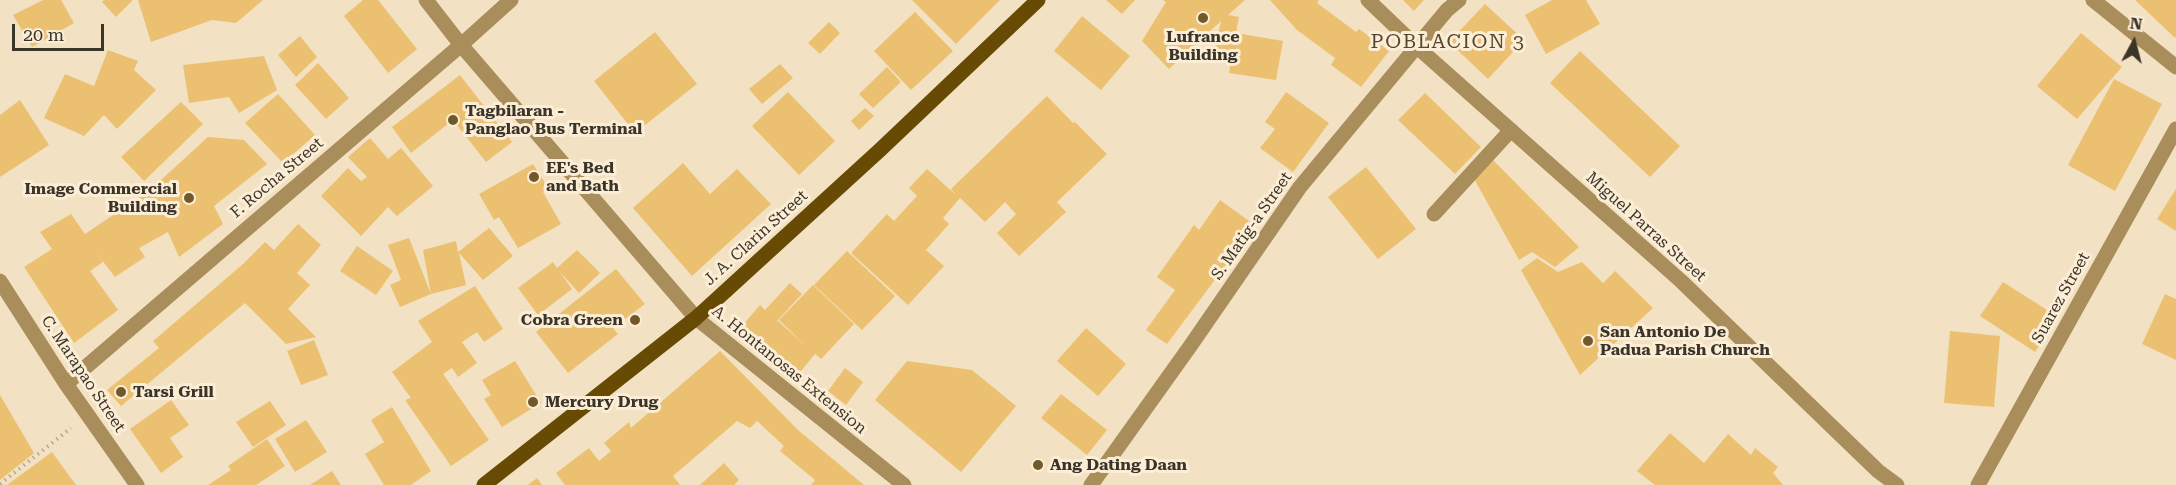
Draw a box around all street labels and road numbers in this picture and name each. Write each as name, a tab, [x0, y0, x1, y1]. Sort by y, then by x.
street label: F. Rocha Street	[227, 134, 327, 222]
street label: S. Matig-a Street	[1208, 168, 1296, 284]
street label: Miguel Parras Street	[1582, 168, 1710, 286]
street label: J. A. Clarin Street	[700, 186, 812, 290]
street label: Suarez Street	[2028, 249, 2094, 347]
street label: A. Hontanosas Extension	[708, 302, 870, 438]
street label: C. Marapao Street	[37, 312, 129, 436]

